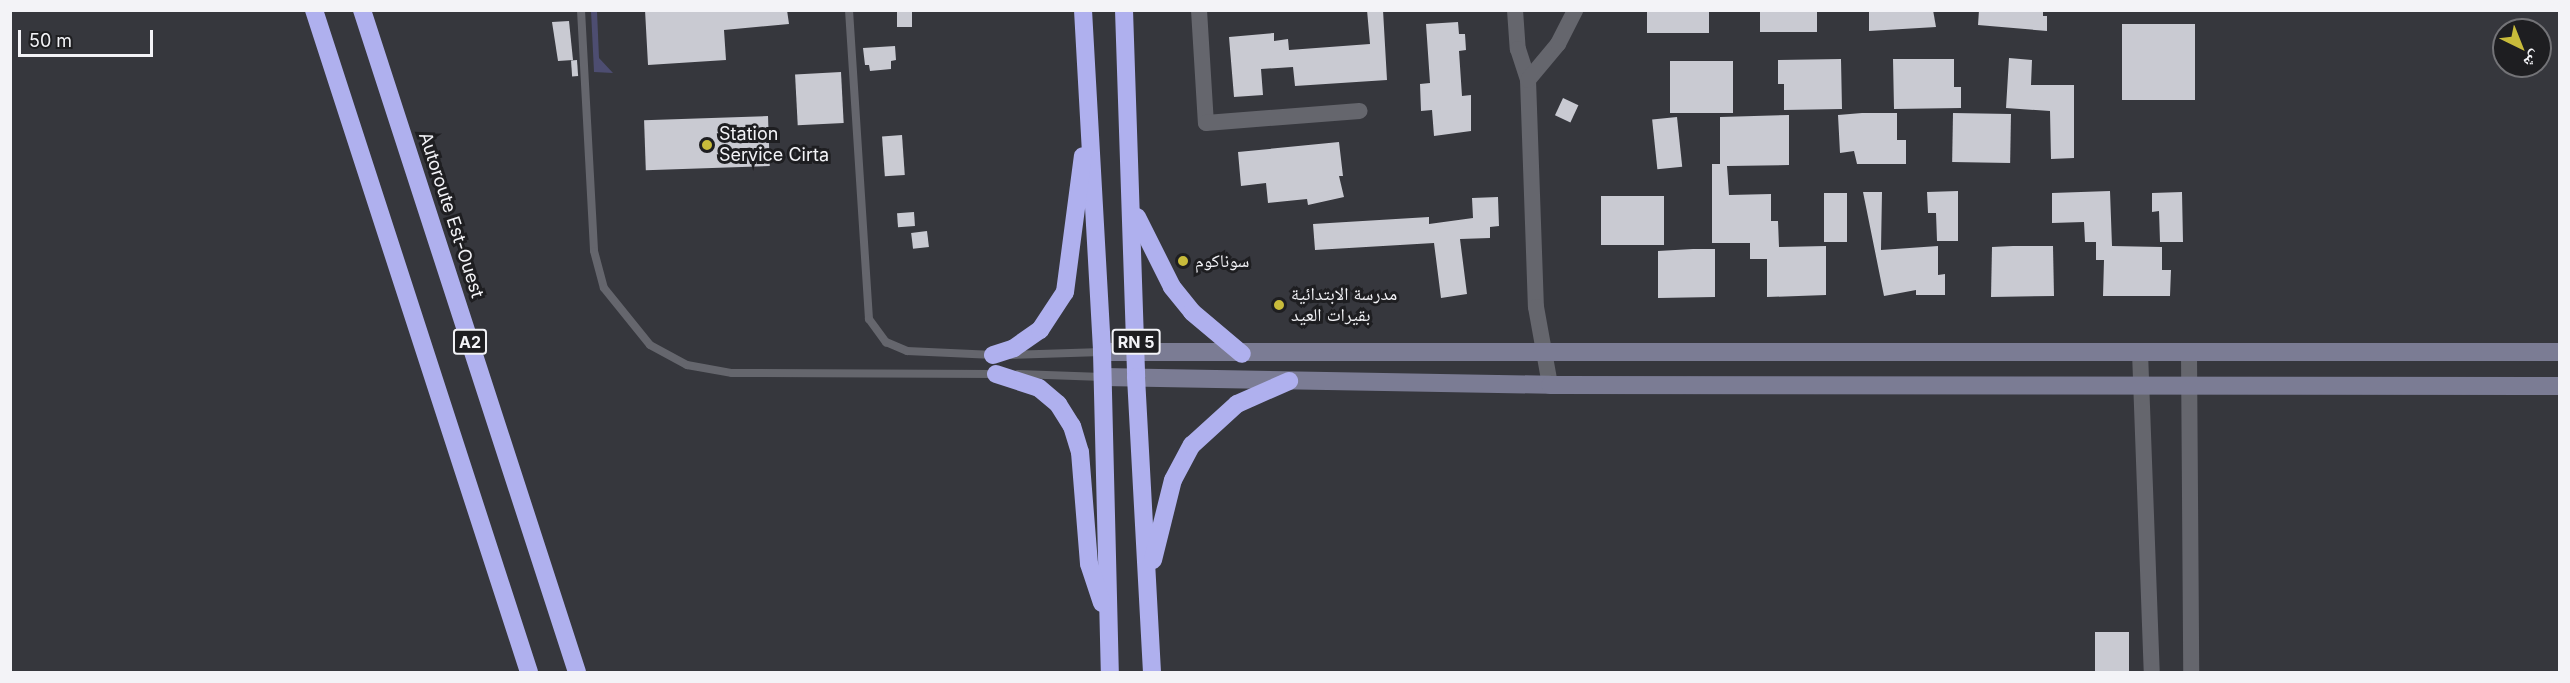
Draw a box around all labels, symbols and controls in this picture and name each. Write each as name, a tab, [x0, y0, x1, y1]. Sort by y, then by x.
scale bar	[21, 18, 156, 56]
north arrow	[2492, 18, 2552, 78]
text: 50 m	[29, 30, 72, 51]
text: ش	[2520, 47, 2546, 73]
place label: Station Service Cirta	[719, 124, 829, 166]
street label: Autoroute Est-Ouest	[414, 129, 488, 301]
marker: Station Service Cirta	[700, 138, 714, 152]
place label: سوناكوم	[1195, 250, 1249, 272]
marker: سوناكوم	[1176, 254, 1190, 268]
place label: مدرسة الابتدائية بقيرات العيد	[1291, 284, 1397, 326]
marker: مدرسة الابتدائية بقيرات العيد	[1272, 298, 1286, 312]
road number: A2	[452, 329, 488, 355]
road number: RN 5	[1110, 329, 1162, 355]

